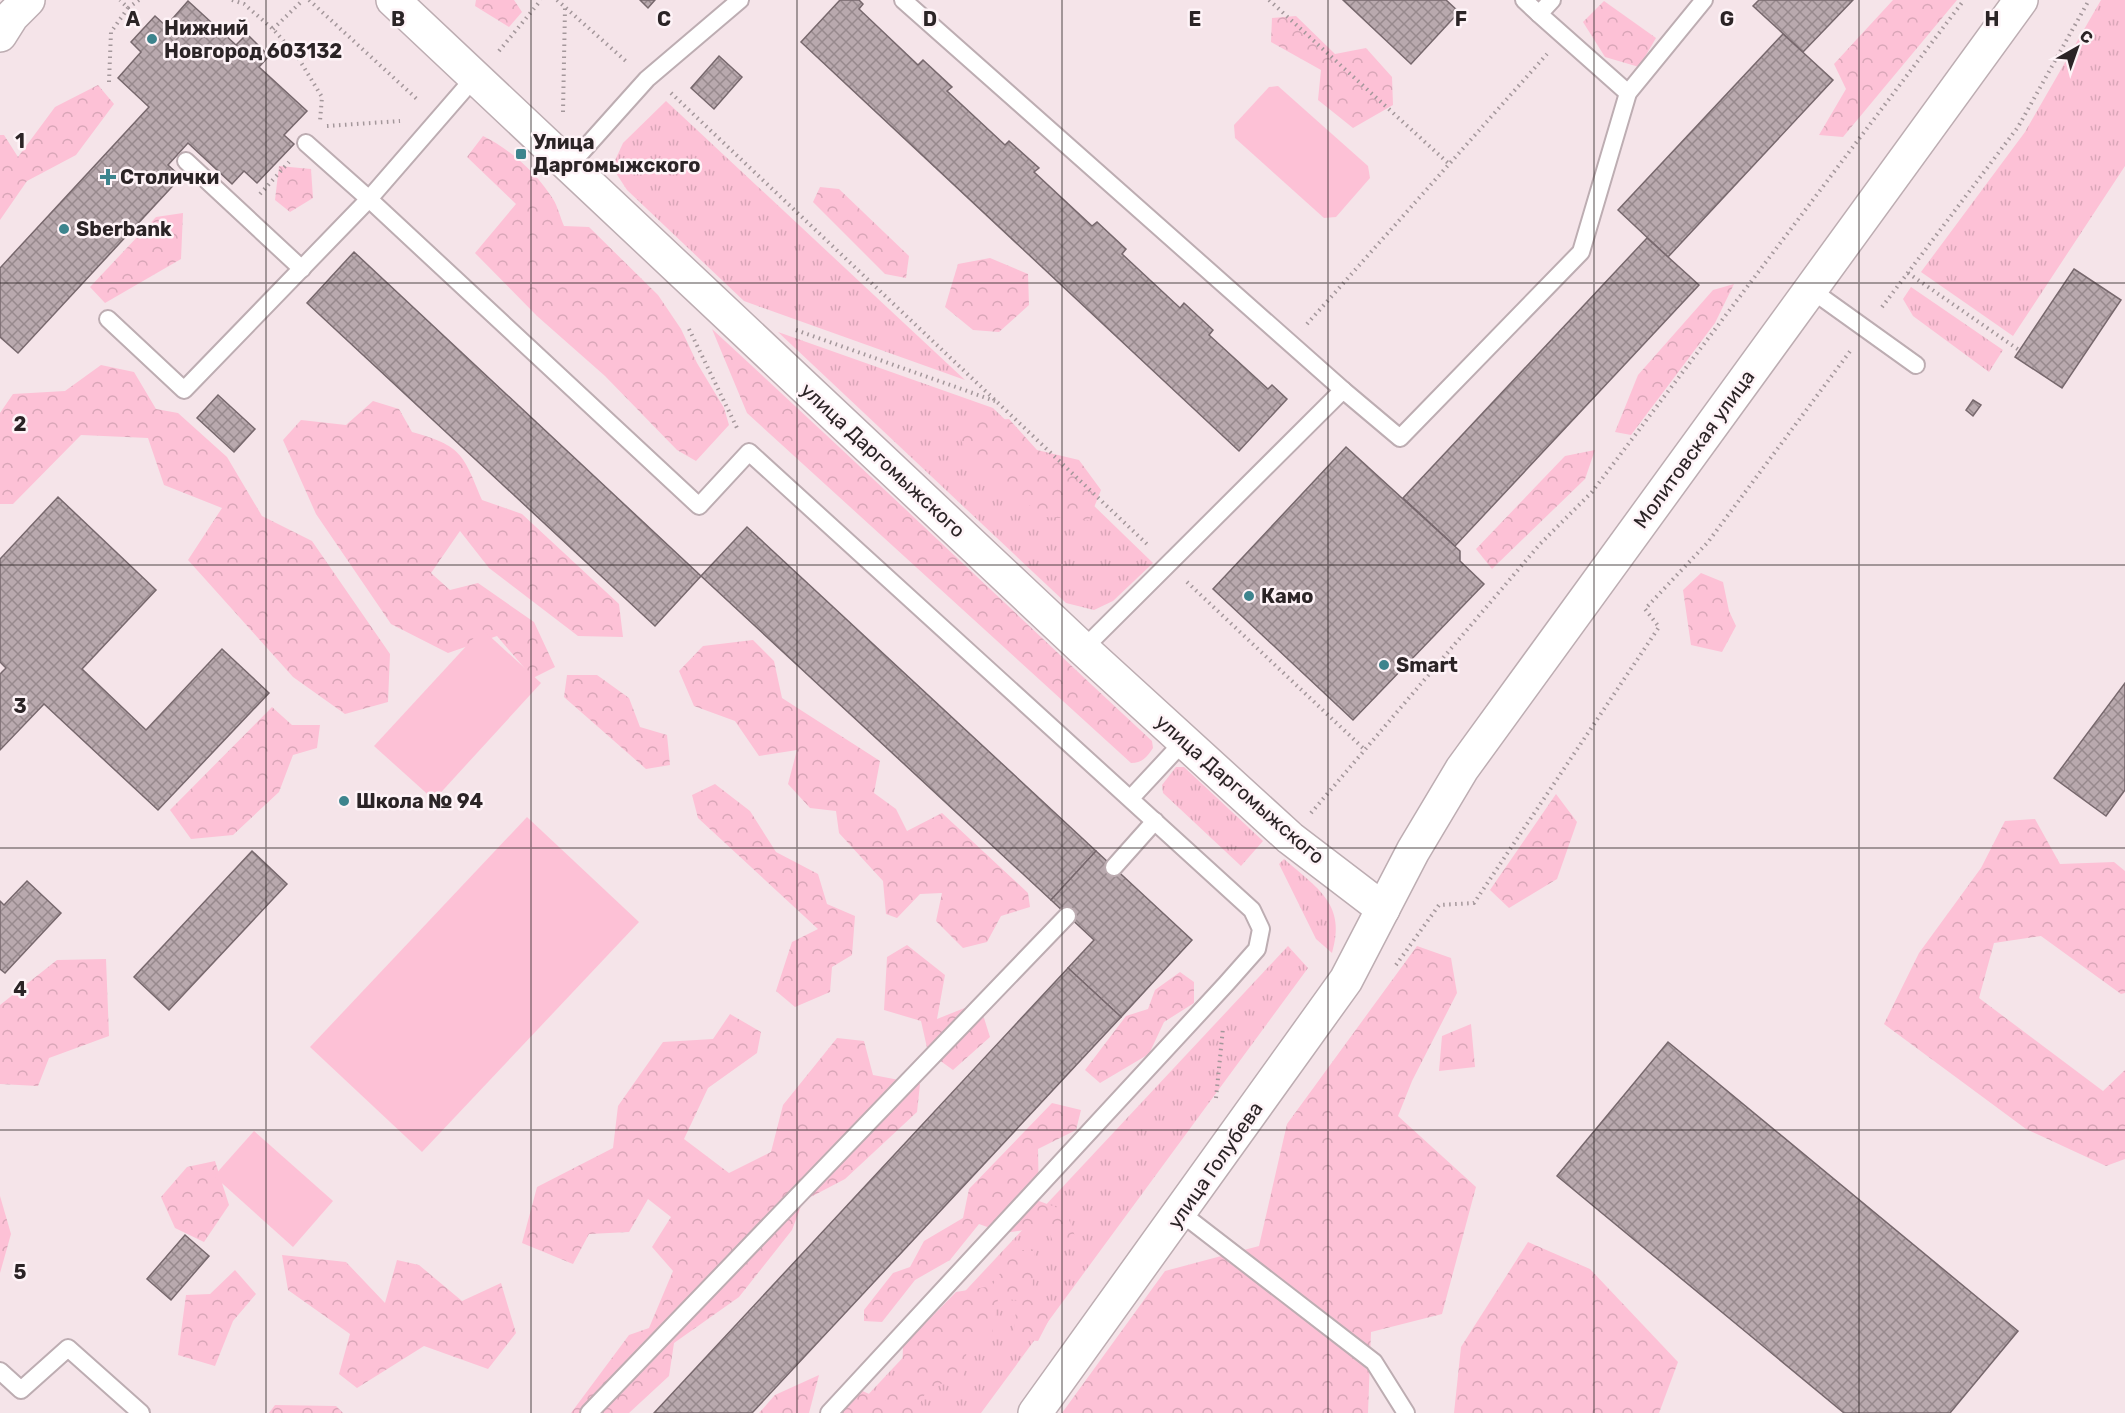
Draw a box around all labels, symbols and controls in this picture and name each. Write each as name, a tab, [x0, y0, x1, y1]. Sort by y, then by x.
text: A	[126, 7, 141, 31]
text: B	[391, 7, 405, 31]
text: C	[657, 7, 671, 31]
text: D	[923, 7, 937, 31]
text: E	[1189, 7, 1201, 31]
text: F	[1455, 7, 1467, 31]
text: G	[1720, 7, 1734, 31]
text: H	[1985, 7, 1999, 31]
place label: Нижний Новгород 603132	[164, 16, 342, 63]
north arrow	[2047, 18, 2107, 78]
text: С	[2076, 26, 2097, 48]
marker: Нижний Новгород 603132	[145, 32, 159, 46]
text: 1	[15, 129, 25, 153]
place label: Улица Даргомыжского	[533, 130, 700, 177]
marker: Улица Даргомыжского	[514, 147, 528, 161]
place label: Столички	[120, 165, 219, 189]
marker: Столички	[101, 170, 115, 184]
place label: Sberbank	[76, 217, 172, 241]
marker: Sberbank	[57, 222, 71, 236]
street label: Молитовская улица	[1628, 365, 1760, 533]
street label: улица Даргомыжского	[796, 378, 970, 542]
text: 2	[14, 412, 27, 436]
place label: Камо	[1261, 584, 1314, 608]
marker: Камо	[1242, 589, 1256, 603]
place label: Smart	[1396, 653, 1458, 677]
marker: Smart	[1377, 658, 1391, 672]
text: 3	[13, 694, 27, 718]
street label: улица Даргомыжского	[1151, 709, 1329, 869]
place label: Школа № 94	[356, 789, 483, 813]
marker: Школа № 94	[337, 794, 351, 808]
text: 4	[13, 977, 27, 1001]
street label: улица Голубева	[1162, 1097, 1268, 1233]
text: 5	[14, 1260, 27, 1284]

